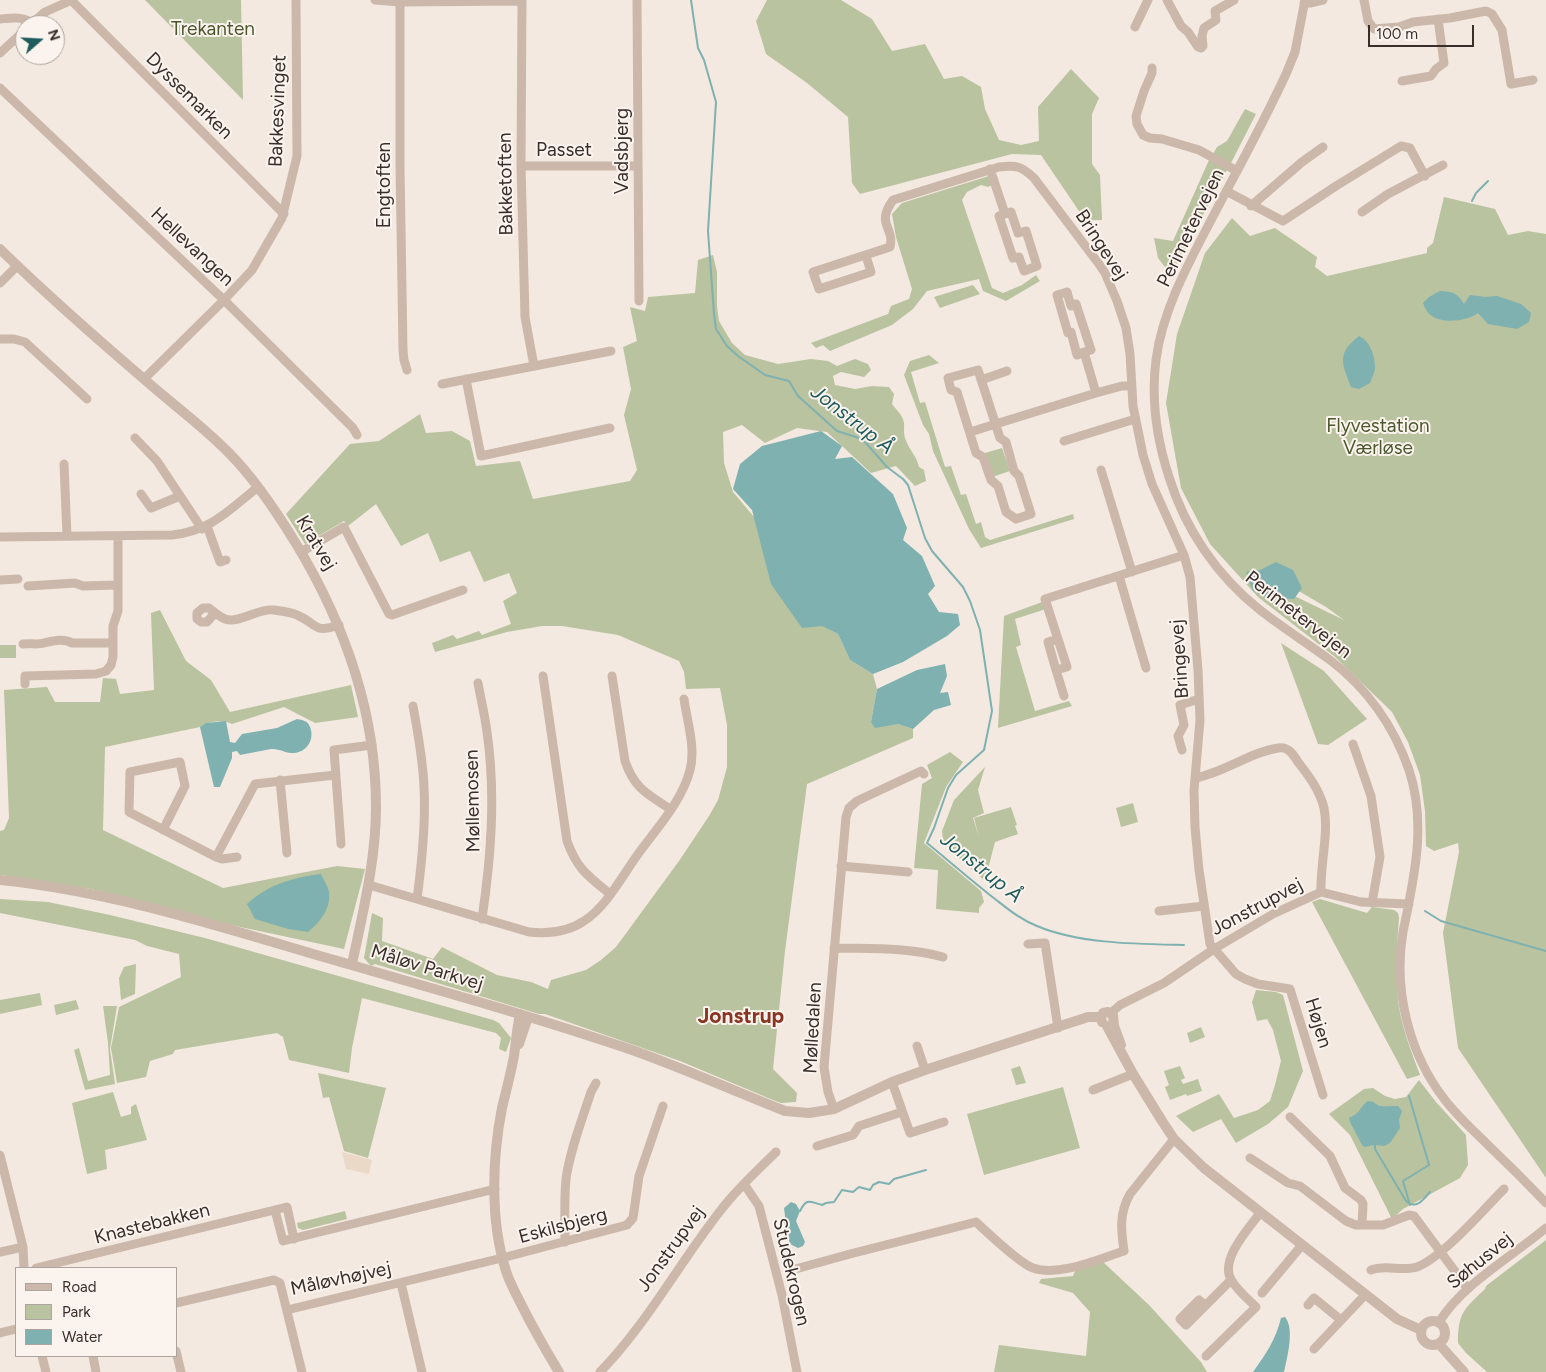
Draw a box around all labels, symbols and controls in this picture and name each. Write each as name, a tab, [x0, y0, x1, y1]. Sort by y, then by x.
north arrow	[15, 15, 65, 65]
scale bar	[1371, 15, 1477, 47]
park label: Trekanten	[171, 18, 255, 40]
text: 100 m	[1376, 25, 1418, 43]
text: N	[44, 27, 64, 43]
street label: Dyssemarken	[141, 48, 237, 144]
street label: Bakkesvinget	[265, 54, 291, 168]
street label: Vadsbjerg	[611, 108, 633, 194]
street label: Bakketoften	[494, 132, 518, 236]
street label: Passet	[536, 139, 592, 161]
street label: Engtoften	[373, 142, 395, 228]
street label: Perimetervejen	[1153, 165, 1229, 291]
street label: Hellevangen	[146, 203, 238, 291]
street label: Bringevej	[1070, 205, 1132, 285]
water label: Jonstrup Å	[806, 380, 898, 460]
park label: Flyvestation Værløse	[1326, 415, 1430, 459]
street label: Kratvej	[291, 511, 341, 575]
street label: Perimetervejen	[1240, 566, 1356, 664]
street label: Bringevej	[1166, 619, 1194, 699]
street label: Møllemosen	[461, 749, 485, 853]
water label: Jonstrup Å	[935, 828, 1027, 908]
street label: Jonstrupvej	[1207, 873, 1307, 941]
street label: Måløv Parkvej	[368, 940, 486, 996]
street label: Mølledalen	[799, 982, 827, 1074]
street label: Højen	[1300, 995, 1336, 1051]
district label: Jonstrup	[698, 1004, 784, 1030]
street label: Knastebakken	[92, 1199, 212, 1249]
street label: Jonstrupvej	[632, 1202, 710, 1296]
street label: Eskilsbjerg	[516, 1203, 610, 1249]
street label: Studekrogen	[768, 1216, 814, 1328]
street label: Søhusvej	[1443, 1228, 1517, 1294]
street label: Måløvhøjvej	[289, 1257, 393, 1301]
legend	[15, 1267, 178, 1357]
text: Road	[62, 1278, 97, 1296]
text: Park	[62, 1303, 91, 1321]
text: Water	[62, 1328, 102, 1346]

